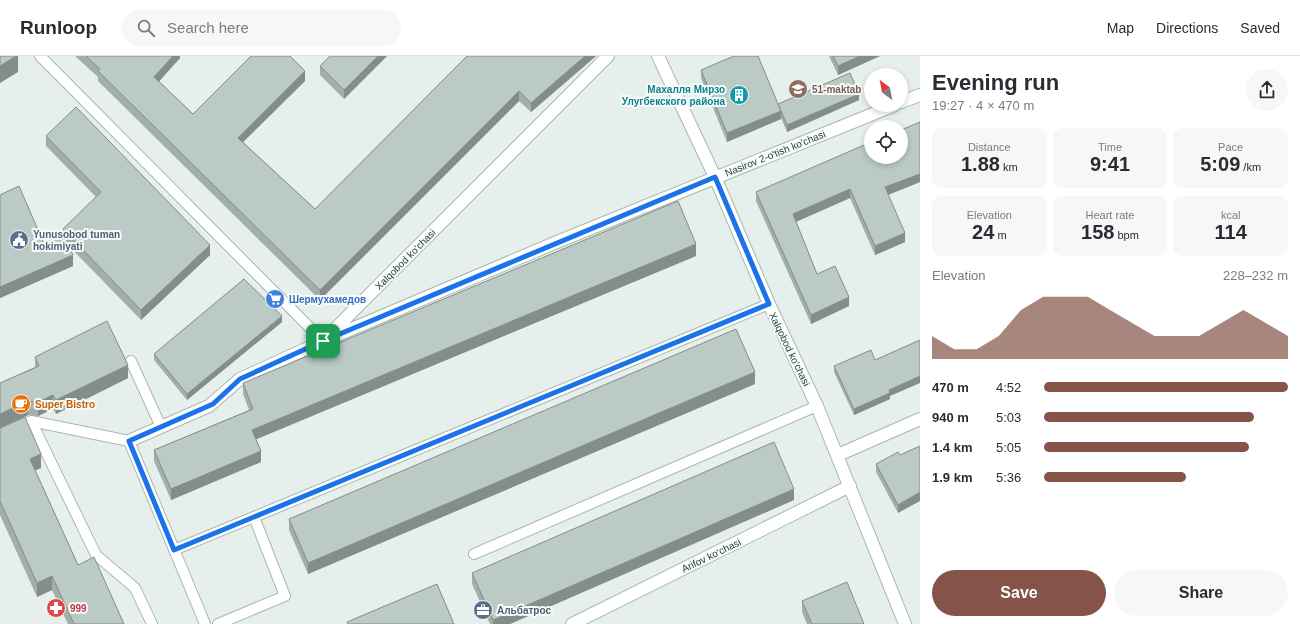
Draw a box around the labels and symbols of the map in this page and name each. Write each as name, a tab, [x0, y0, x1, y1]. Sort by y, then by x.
north arrow	[864, 68, 908, 112]
school or university icon: 51-maktab	[787, 78, 809, 100]
place label: Махалля Мирзо Улугбекского района	[622, 84, 725, 107]
building icon: Махалля Мирзо Улугбекского района	[728, 84, 750, 106]
place label: 51-maktab	[812, 84, 861, 95]
street label: Nasirov 2-o'tish ko'chasi	[723, 128, 827, 179]
street label: Xalqobod ko'chasi	[373, 227, 438, 292]
public building icon: Yunusobod tuman hokimiyati	[8, 229, 30, 251]
place label: Yunusobod tuman hokimiyati	[33, 229, 120, 252]
supermarket icon: Шермухамедов	[264, 288, 286, 310]
place label: Шермухамедов	[289, 294, 366, 305]
street label: Xalqobod ko'chasi	[767, 310, 812, 388]
pin	[306, 324, 340, 358]
cafe icon: Super Bistro	[10, 393, 32, 415]
place label: Super Bistro	[35, 399, 95, 410]
street label: Arifov ko‘chasi	[680, 536, 743, 575]
pharmacy icon: 999	[45, 597, 67, 619]
office icon: Альбатрос	[472, 599, 494, 621]
place label: 999	[70, 603, 87, 614]
place label: Альбатрос	[497, 605, 551, 616]

